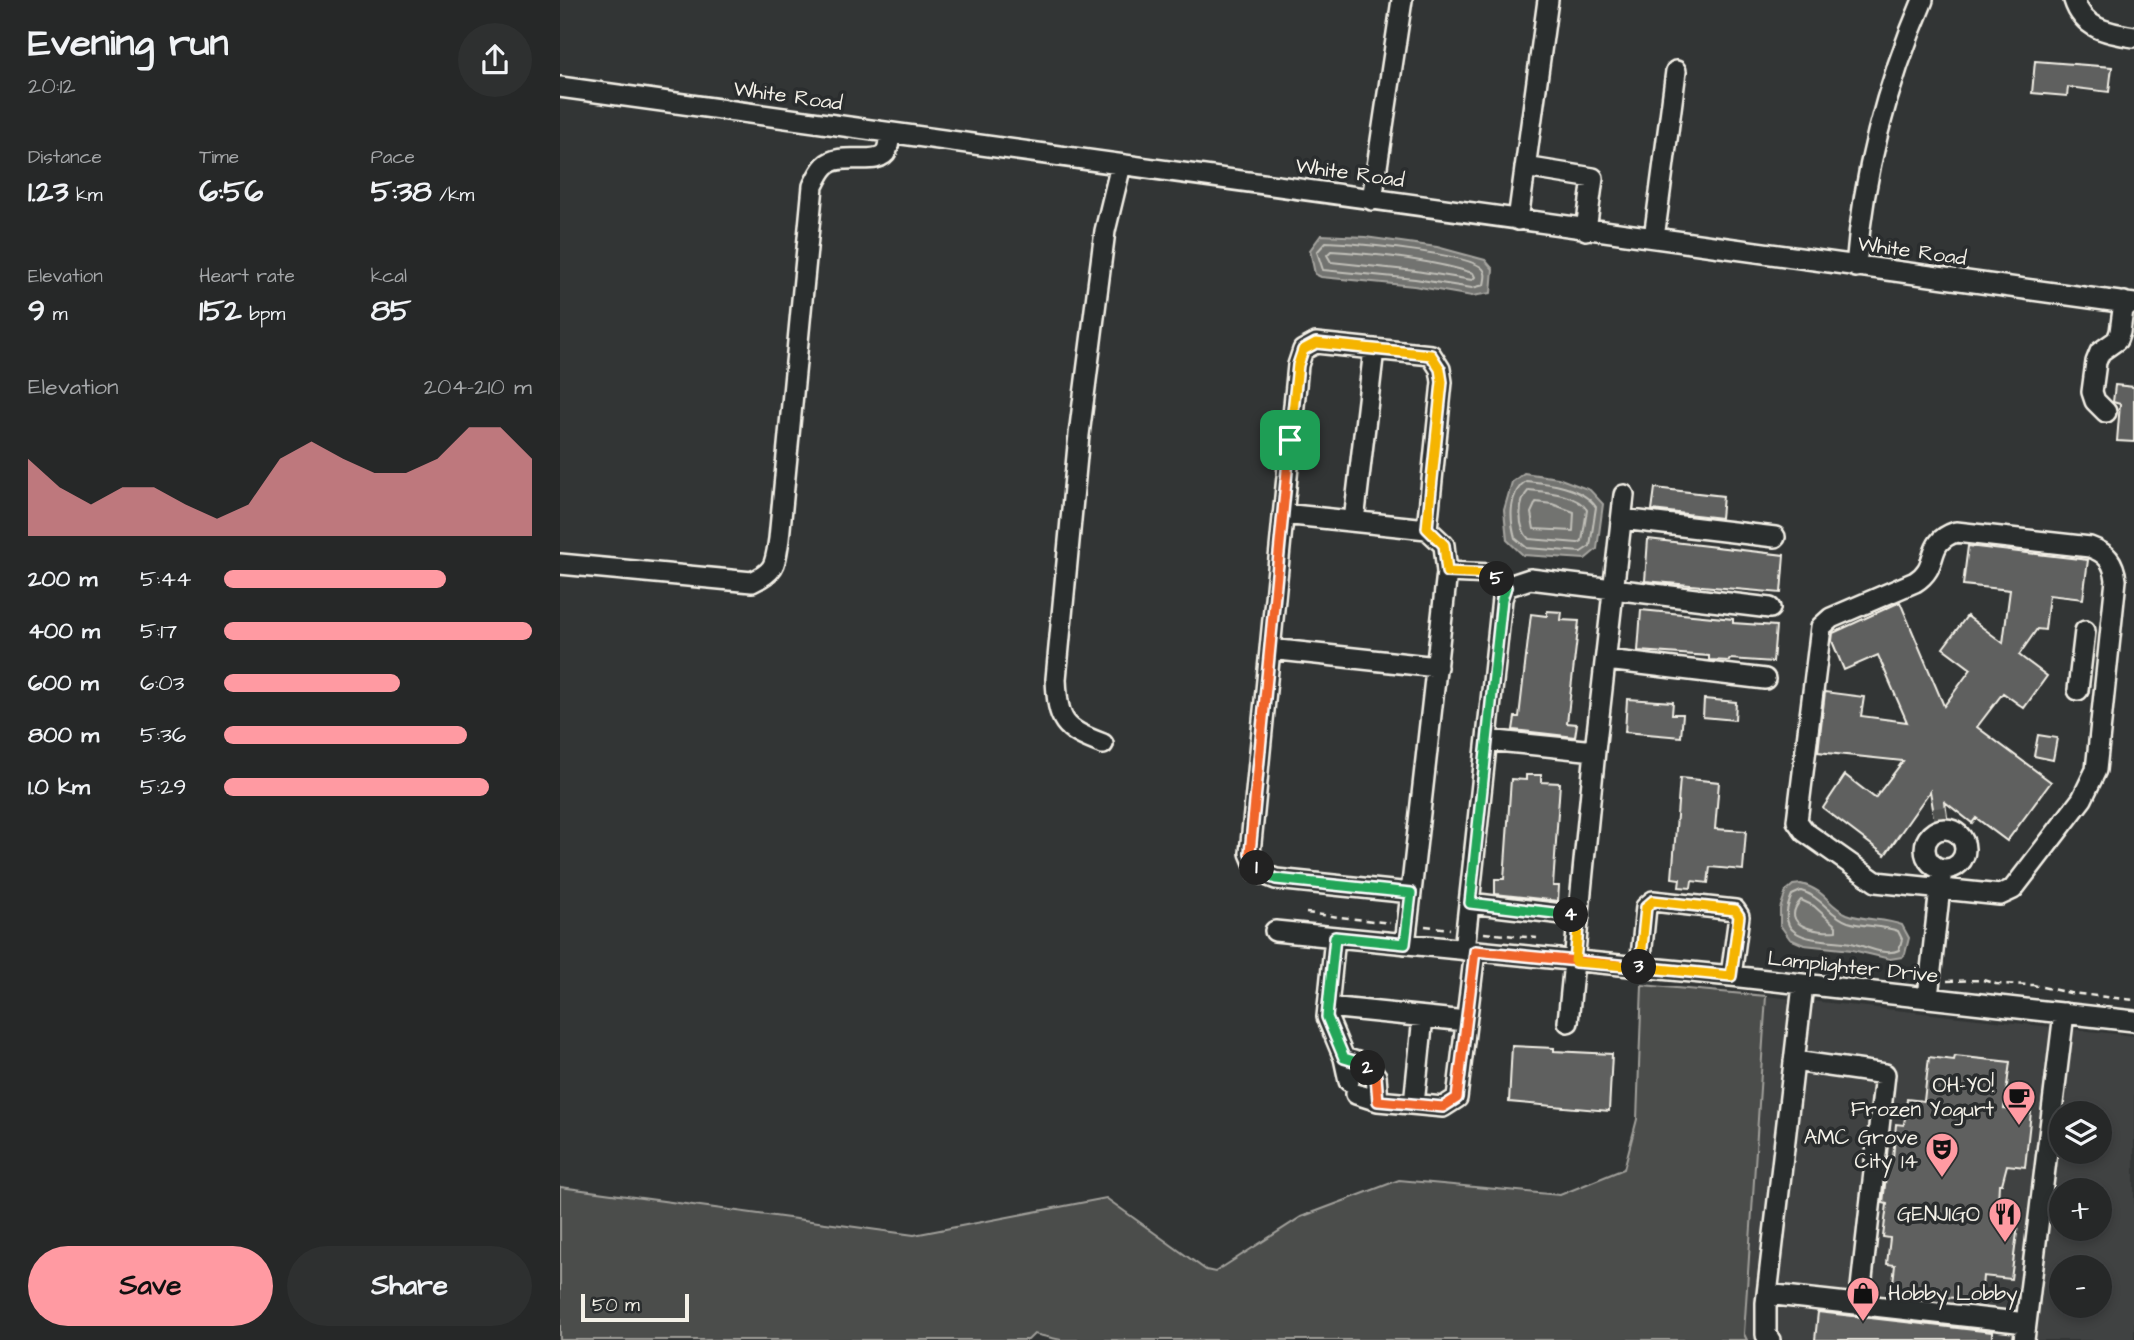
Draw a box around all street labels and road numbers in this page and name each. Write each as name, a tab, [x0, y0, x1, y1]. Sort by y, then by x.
street label: White Road	[732, 74, 845, 118]
street label: White Road	[1294, 151, 1407, 195]
street label: White Road	[1856, 229, 1969, 273]
street label: Lamplighter Drive	[1766, 944, 1940, 992]

